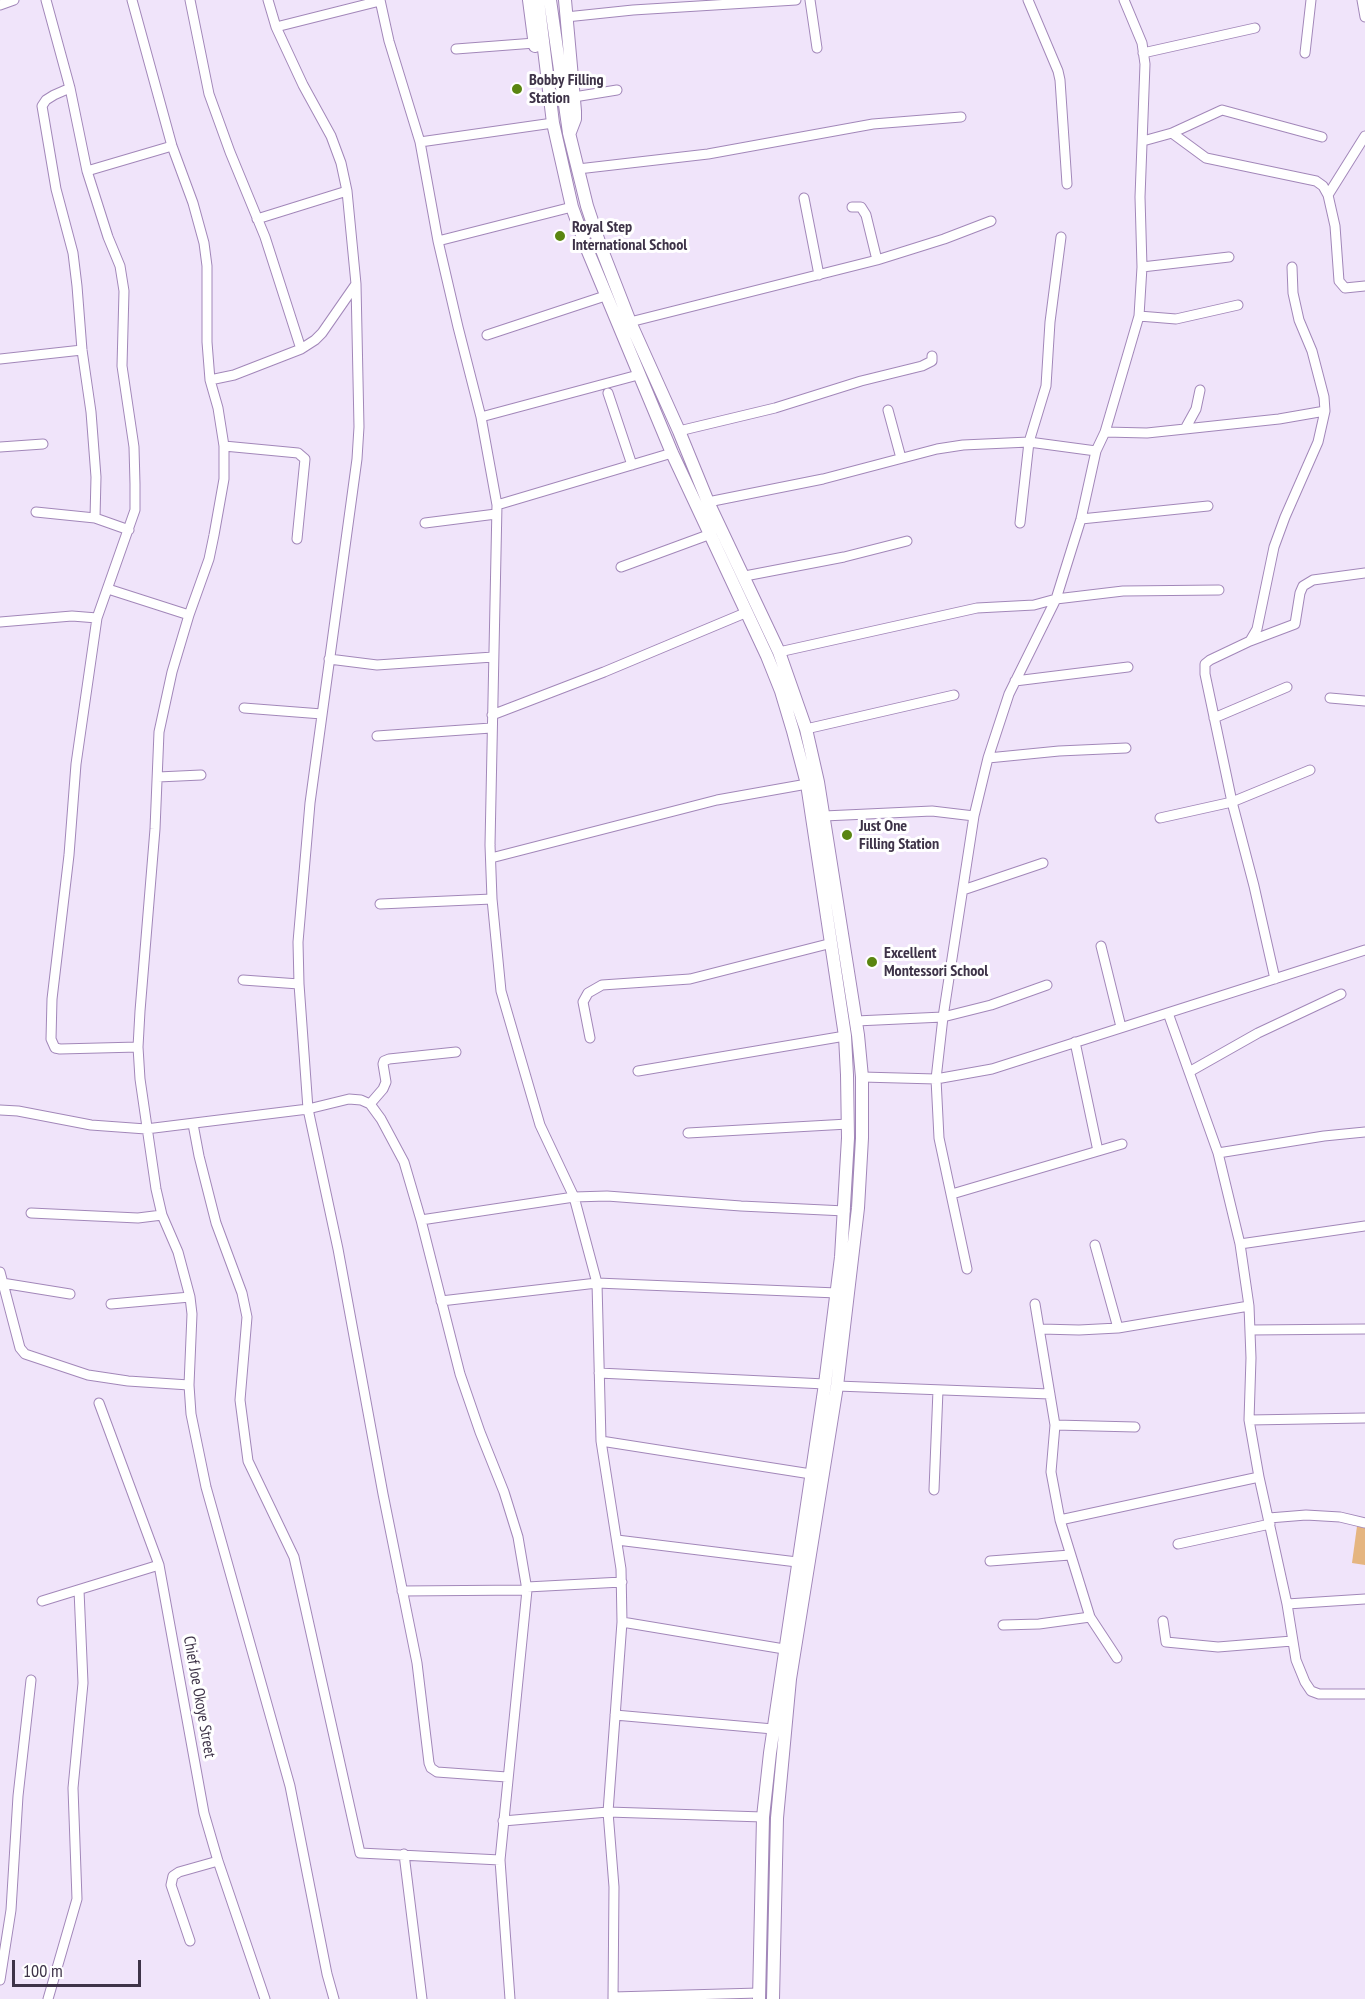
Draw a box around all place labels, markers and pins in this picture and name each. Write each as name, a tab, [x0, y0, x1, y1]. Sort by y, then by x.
place label: Bobby Filling Station	[529, 70, 604, 108]
marker: Bobby Filling Station	[510, 82, 524, 96]
place label: Royal Step International School	[572, 217, 687, 255]
marker: Royal Step International School	[553, 229, 567, 243]
place label: Just One Filling Station	[859, 816, 939, 854]
marker: Just One Filling Station	[840, 828, 854, 842]
place label: Excellent Montessori School	[884, 943, 988, 981]
marker: Excellent Montessori School	[865, 955, 879, 969]

